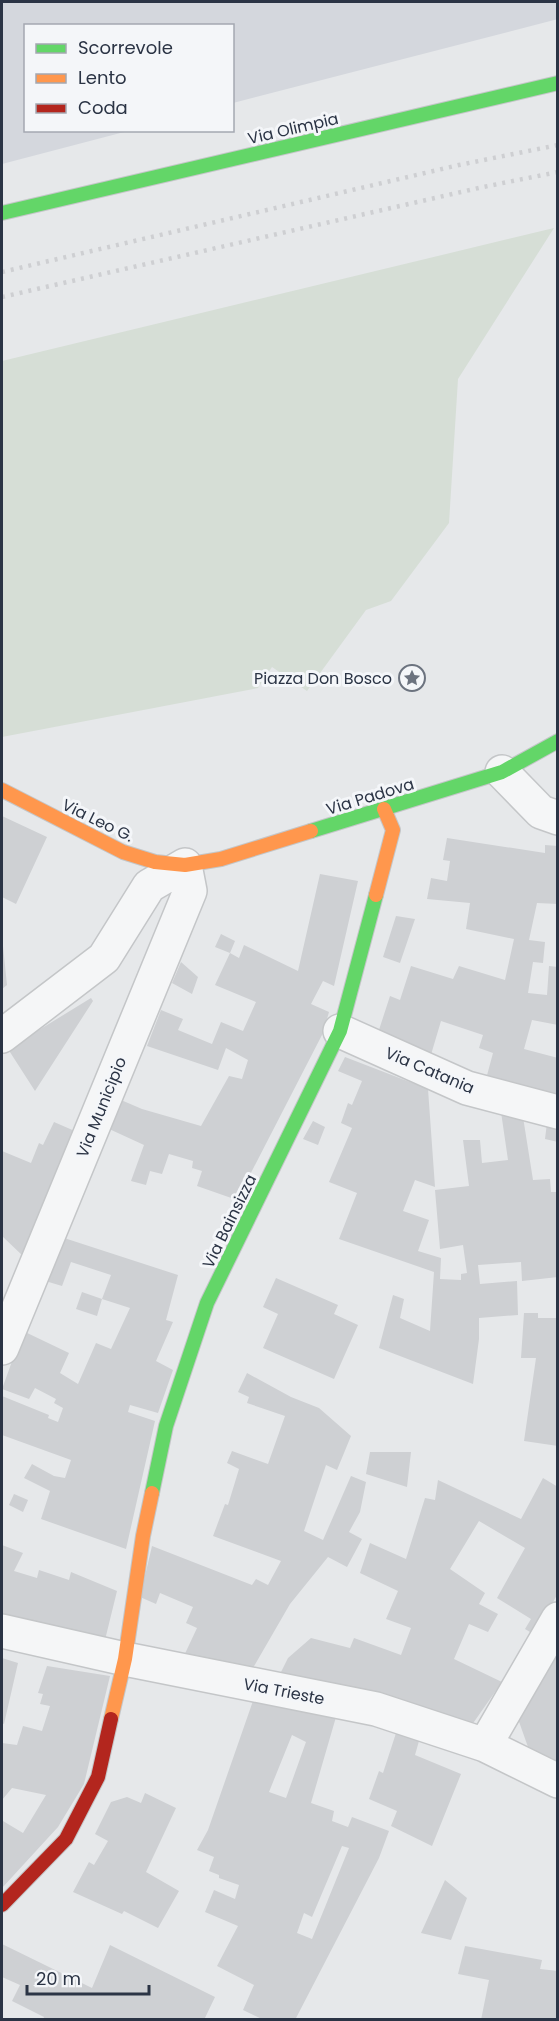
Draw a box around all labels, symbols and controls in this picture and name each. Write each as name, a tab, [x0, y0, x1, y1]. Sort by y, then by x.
legend	[24, 24, 234, 132]
text: Scorrevole	[78, 35, 173, 60]
text: Lento	[78, 65, 127, 90]
text: Coda	[78, 95, 128, 120]
street label: Via Olimpia	[246, 107, 341, 150]
place icon: Piazza Don Bosco	[397, 663, 427, 693]
place label: Piazza Don Bosco	[254, 667, 392, 690]
street label: Via Padova	[323, 772, 417, 821]
street label: Via Leo G.	[58, 793, 137, 848]
street label: Via Catania	[382, 1041, 478, 1100]
street label: Via Municipio	[71, 1053, 132, 1161]
street label: Via Bainsizza	[197, 1170, 262, 1272]
street label: Via Trieste	[241, 1672, 327, 1711]
scale bar	[27, 1958, 148, 1996]
text: 20 m	[36, 1966, 81, 1991]

